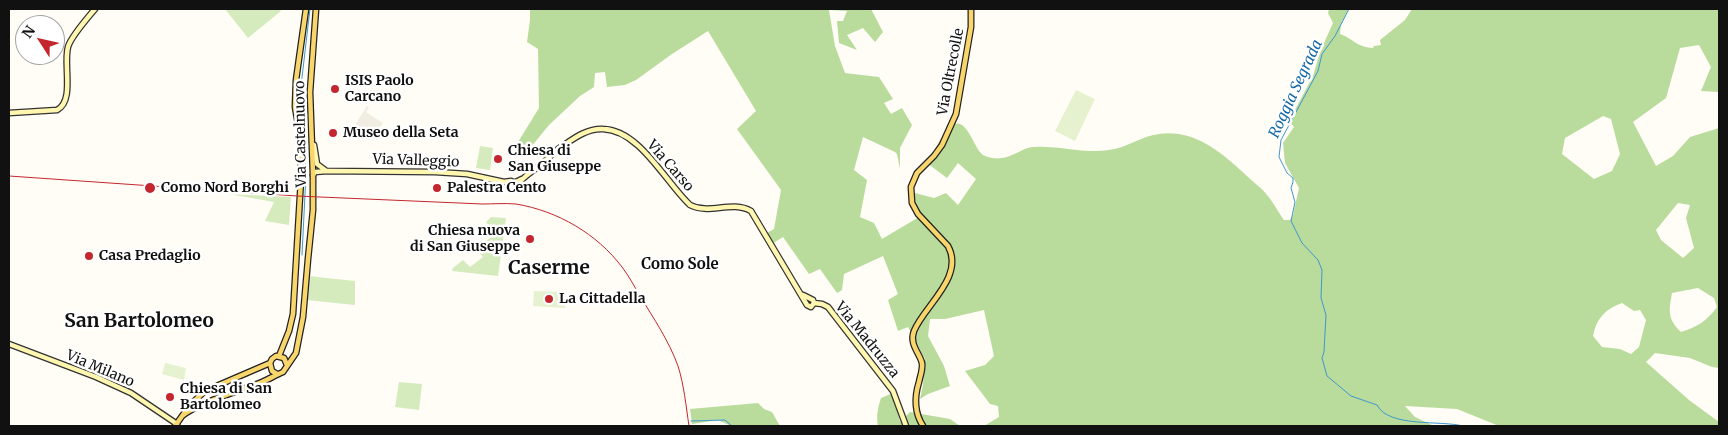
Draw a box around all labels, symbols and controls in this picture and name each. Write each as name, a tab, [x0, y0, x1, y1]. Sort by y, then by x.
north arrow	[15, 15, 65, 65]
text: N	[18, 22, 39, 42]
street label: Via Oltrecolle	[934, 27, 968, 117]
water label: Roggia Segrada	[1265, 37, 1327, 141]
place label: ISIS Paolo Carcano	[345, 73, 414, 105]
street label: Via Castelnuovo	[292, 80, 310, 188]
marker: ISIS Paolo Carcano	[329, 83, 341, 95]
place label: Museo della Seta	[343, 125, 459, 141]
marker: Museo della Seta	[327, 127, 339, 139]
street label: Via Carso	[643, 137, 697, 195]
place label: Chiesa di San Giuseppe	[508, 143, 601, 176]
street label: Via Valleggio	[372, 151, 460, 171]
marker: Chiesa di San Giuseppe	[492, 153, 504, 165]
place label: Como Nord Borghi	[161, 180, 289, 196]
place label: Palestra Cento	[447, 180, 546, 196]
marker: Como Nord Borghi	[143, 181, 157, 195]
marker: Palestra Cento	[431, 182, 443, 194]
place label: Chiesa nuova di San Giuseppe	[410, 223, 520, 256]
marker: Chiesa nuova di San Giuseppe	[524, 233, 536, 245]
place label: Casa Predaglio	[99, 248, 201, 264]
marker: Casa Predaglio	[83, 250, 95, 262]
district label: Como Sole	[641, 256, 719, 274]
district label: Caserme	[508, 258, 590, 280]
place label: La Cittadella	[559, 291, 646, 307]
marker: La Cittadella	[543, 293, 555, 305]
street label: Via Madruzza	[831, 299, 903, 381]
district label: San Bartolomeo	[64, 311, 214, 333]
street label: Via Milano	[63, 347, 137, 391]
place label: Chiesa di San Bartolomeo	[180, 381, 272, 414]
marker: Chiesa di San Bartolomeo	[164, 391, 176, 403]

